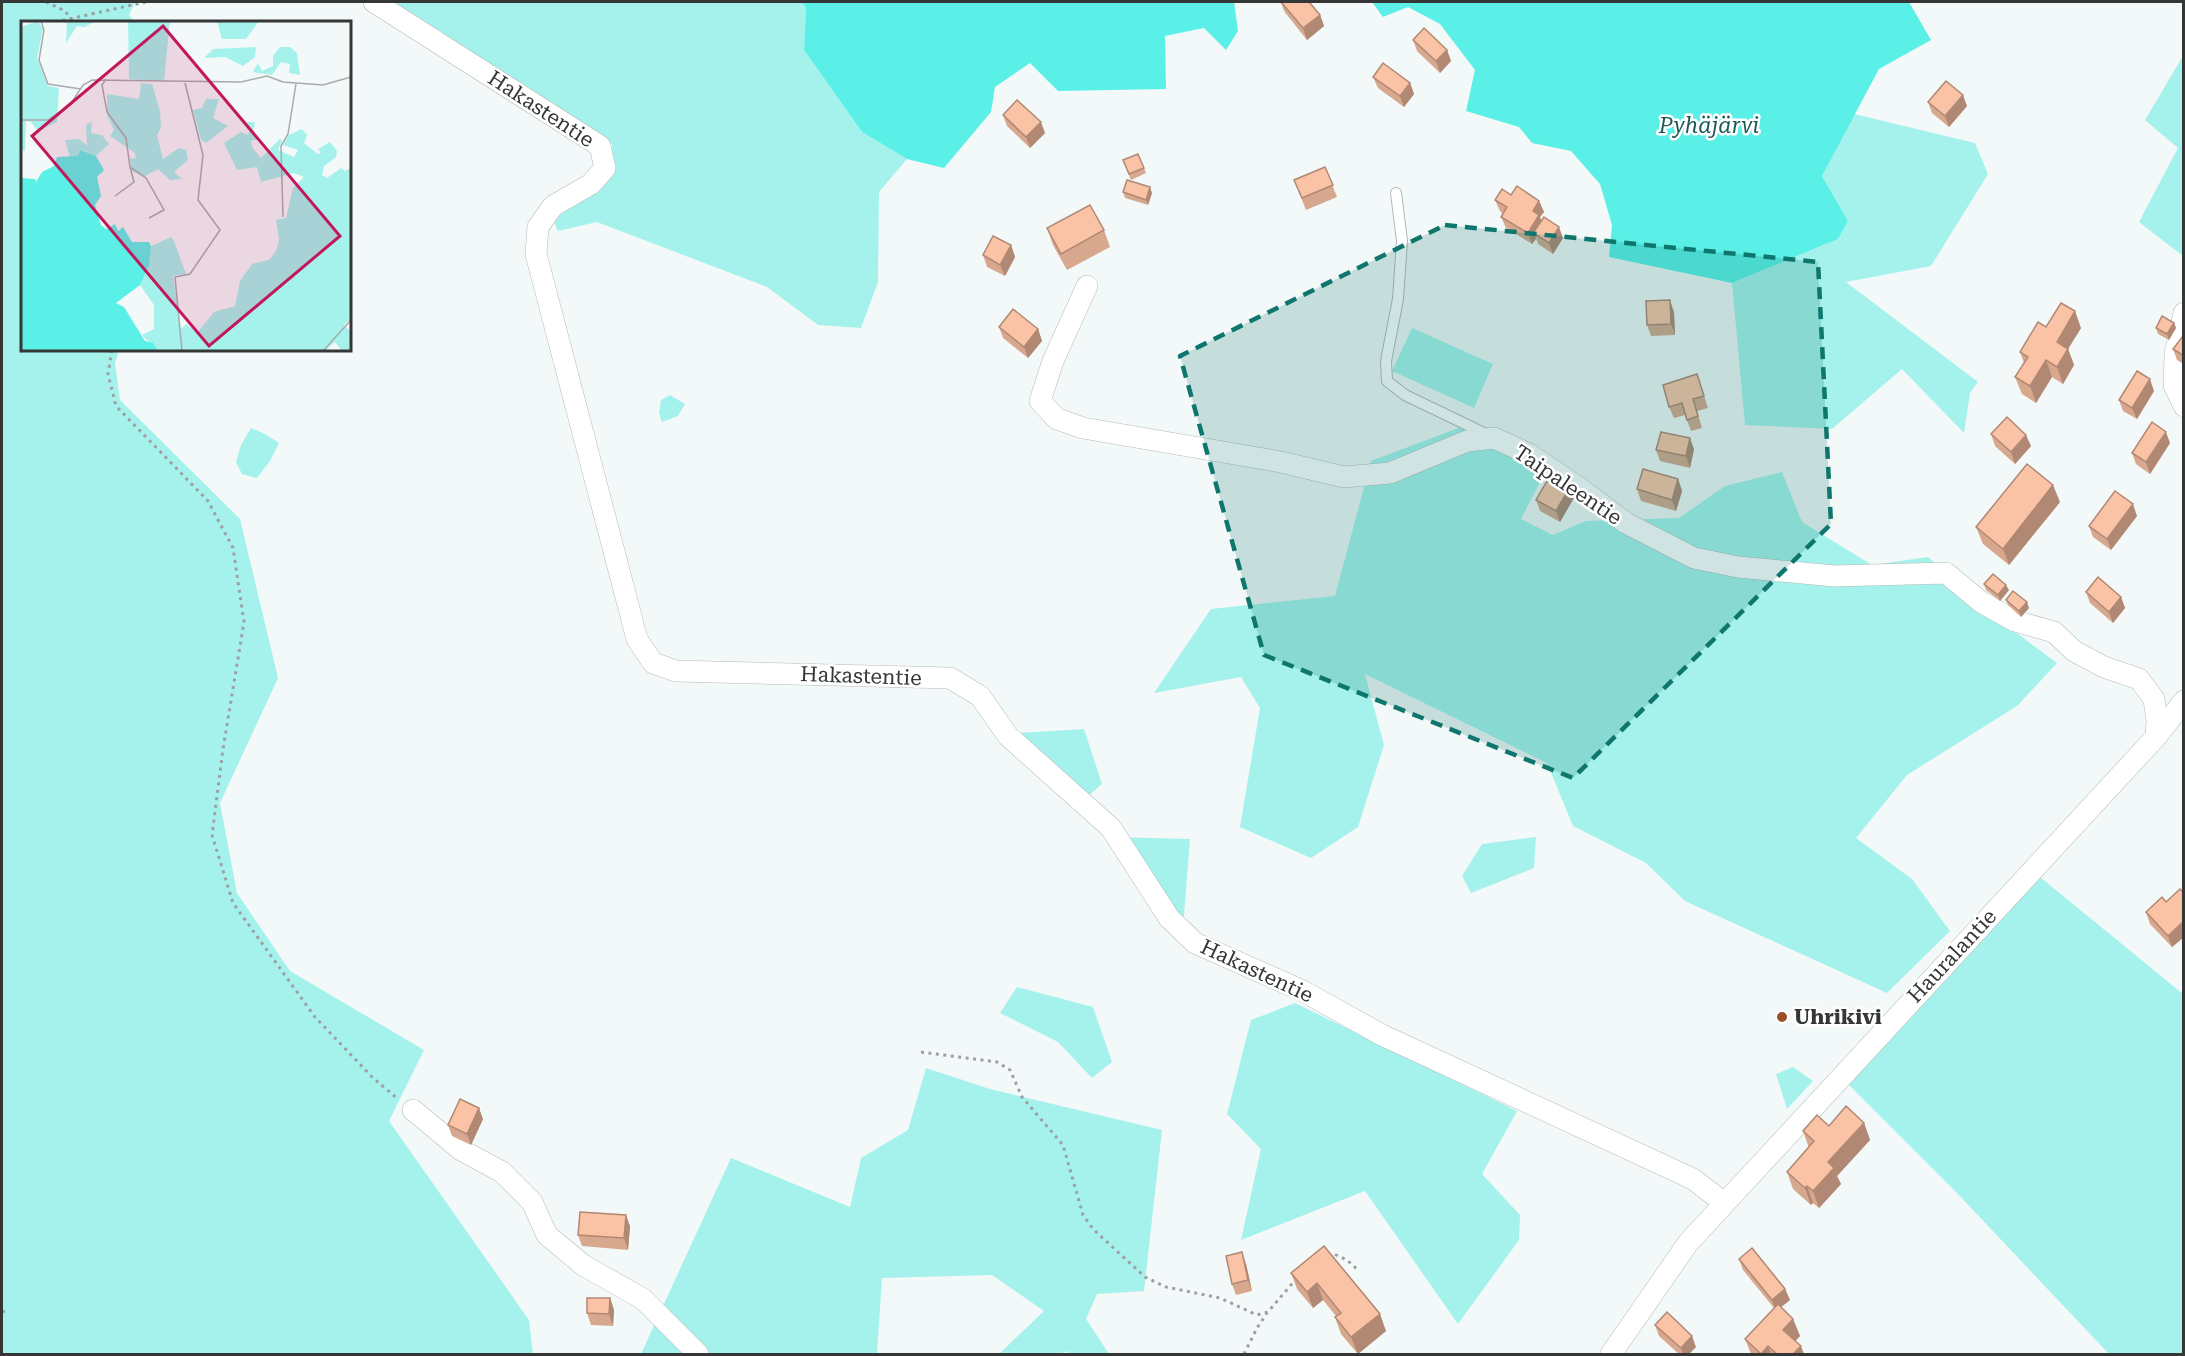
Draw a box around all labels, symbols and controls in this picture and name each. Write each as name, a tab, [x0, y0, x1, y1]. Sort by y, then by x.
inset map	[21, 21, 351, 351]
street label: Hakastentie	[484, 66, 598, 152]
water label: Pyhäjärvi	[1658, 113, 1759, 138]
street label: Taipaleentie	[1510, 440, 1626, 530]
street label: Hakastentie	[800, 662, 922, 690]
street label: Hauralantie	[1903, 904, 2001, 1008]
street label: Hakastentie	[1197, 934, 1317, 1008]
place label: Uhrikivi	[1794, 1005, 1882, 1029]
marker: Uhrikivi	[1775, 1010, 1789, 1024]

